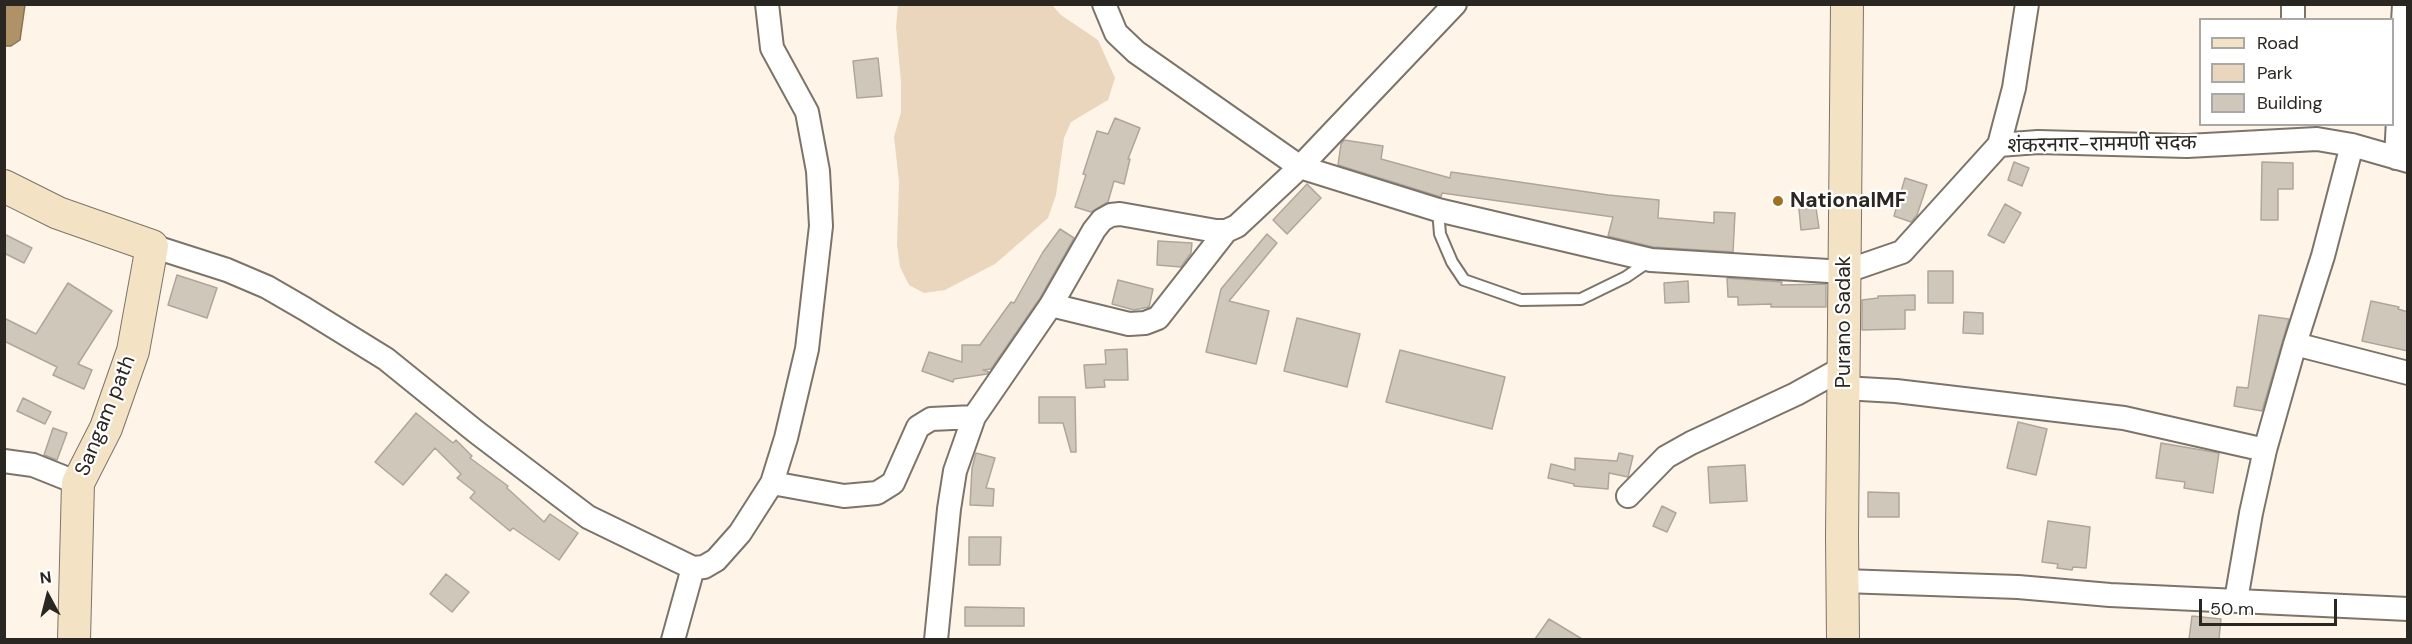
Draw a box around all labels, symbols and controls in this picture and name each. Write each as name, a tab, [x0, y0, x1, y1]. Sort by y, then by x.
legend	[2199, 18, 2394, 126]
text: Road	[2257, 31, 2299, 55]
text: Park	[2257, 61, 2293, 85]
text: Building	[2257, 91, 2322, 115]
street label: शंकरनगर-राममणी सदक	[2007, 131, 2197, 159]
place label: NationalMF	[1790, 188, 1906, 214]
marker: NationalMF	[1771, 194, 1785, 208]
street label: Purano Sadak	[1831, 256, 1857, 388]
street label: Sangam path	[70, 352, 142, 480]
north arrow	[18, 566, 78, 626]
text: N	[39, 567, 53, 589]
scale bar	[2202, 587, 2340, 625]
text: 50 m	[2210, 597, 2254, 621]

